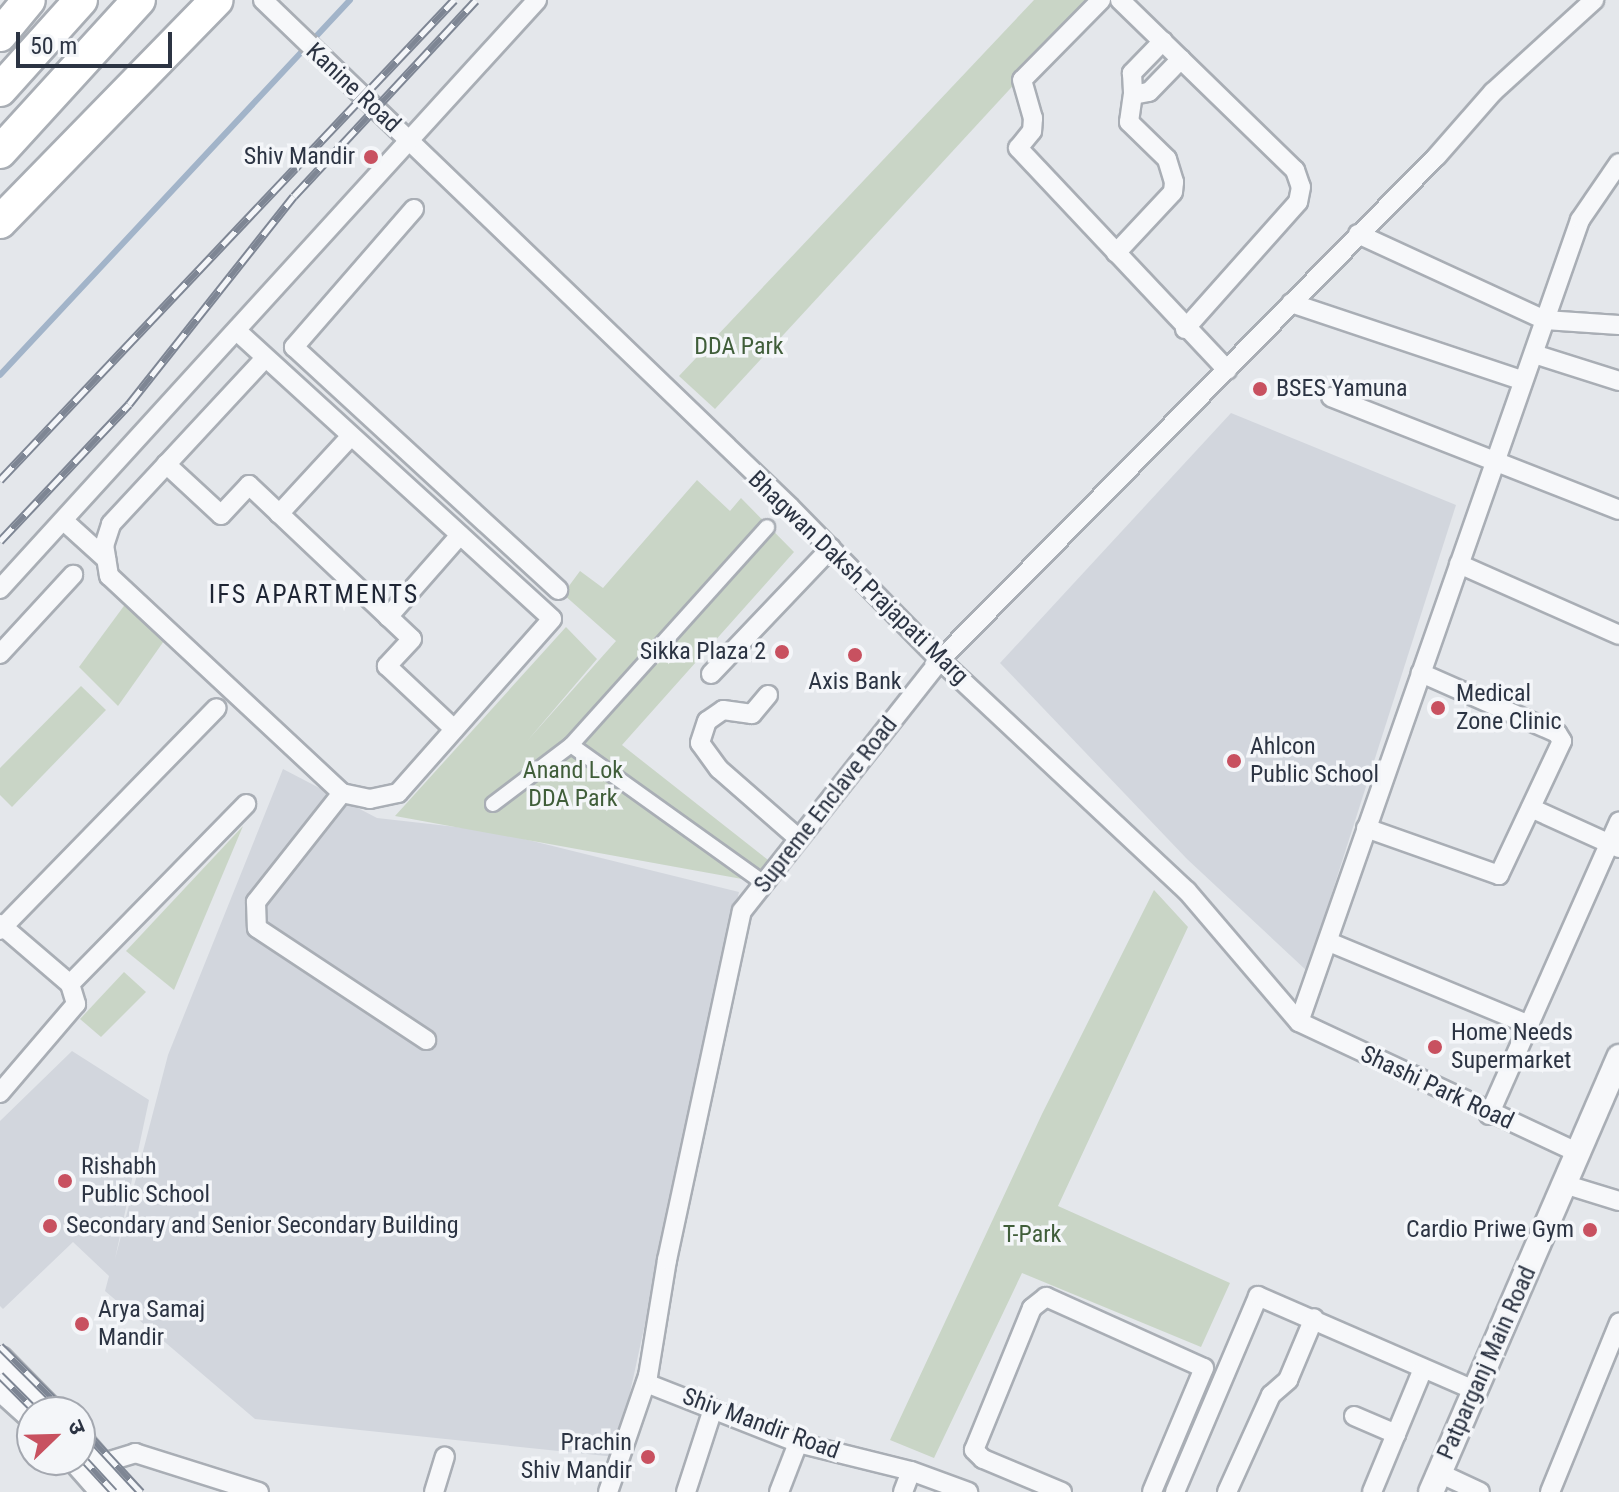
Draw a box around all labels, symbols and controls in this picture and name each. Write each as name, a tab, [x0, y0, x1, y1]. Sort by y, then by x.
scale bar	[20, 16, 176, 66]
text: 50 m	[30, 32, 77, 60]
street label: Kanine Road	[300, 37, 406, 139]
place label: Shiv Mandir	[244, 143, 355, 171]
marker: Shiv Mandir	[362, 148, 380, 166]
park label: DDA Park	[694, 333, 784, 361]
place label: BSES Yamuna	[1276, 375, 1407, 403]
marker: BSES Yamuna	[1251, 380, 1269, 398]
street label: Bhagwan Daksh Prajapati Marg	[742, 465, 974, 691]
district label: IFS APARTMENTS	[209, 579, 419, 611]
place label: Sikka Plaza 2	[640, 638, 766, 666]
marker: Sikka Plaza 2	[773, 643, 791, 661]
marker: Axis Bank	[846, 646, 864, 664]
place label: Axis Bank	[808, 668, 902, 696]
place label: Medical Zone Clinic	[1456, 680, 1562, 736]
marker: Medical Zone Clinic	[1427, 697, 1449, 719]
street label: Supreme Enclave Road	[748, 711, 904, 899]
place label: Ahlcon Public School	[1250, 733, 1379, 789]
marker: Ahlcon Public School	[1225, 752, 1243, 770]
park label: Anand Lok DDA Park	[523, 757, 623, 813]
place label: Home Needs Supermarket	[1451, 1019, 1573, 1075]
marker: Home Needs Supermarket	[1426, 1038, 1444, 1056]
street label: Shashi Park Road	[1356, 1040, 1518, 1136]
place label: Rishabh Public School	[81, 1153, 210, 1209]
marker: Rishabh Public School	[56, 1172, 74, 1190]
place label: Secondary and Senior Secondary Building	[66, 1212, 459, 1240]
place label: Cardio Priwe Gym	[1406, 1216, 1574, 1244]
marker: Secondary and Senior Secondary Building	[41, 1217, 59, 1235]
park label: T-Park	[1003, 1221, 1061, 1249]
marker: Cardio Priwe Gym	[1581, 1221, 1599, 1239]
street label: Patparganj Main Road	[1431, 1262, 1543, 1464]
place label: Arya Samaj Mandir	[98, 1296, 205, 1352]
marker: Arya Samaj Mandir	[73, 1315, 91, 1333]
street label: Shiv Mandir Road	[679, 1382, 843, 1466]
north arrow	[16, 1396, 96, 1476]
text: उ	[63, 1416, 91, 1438]
place label: Prachin Shiv Mandir	[521, 1429, 632, 1485]
marker: Prachin Shiv Mandir	[639, 1448, 657, 1466]

